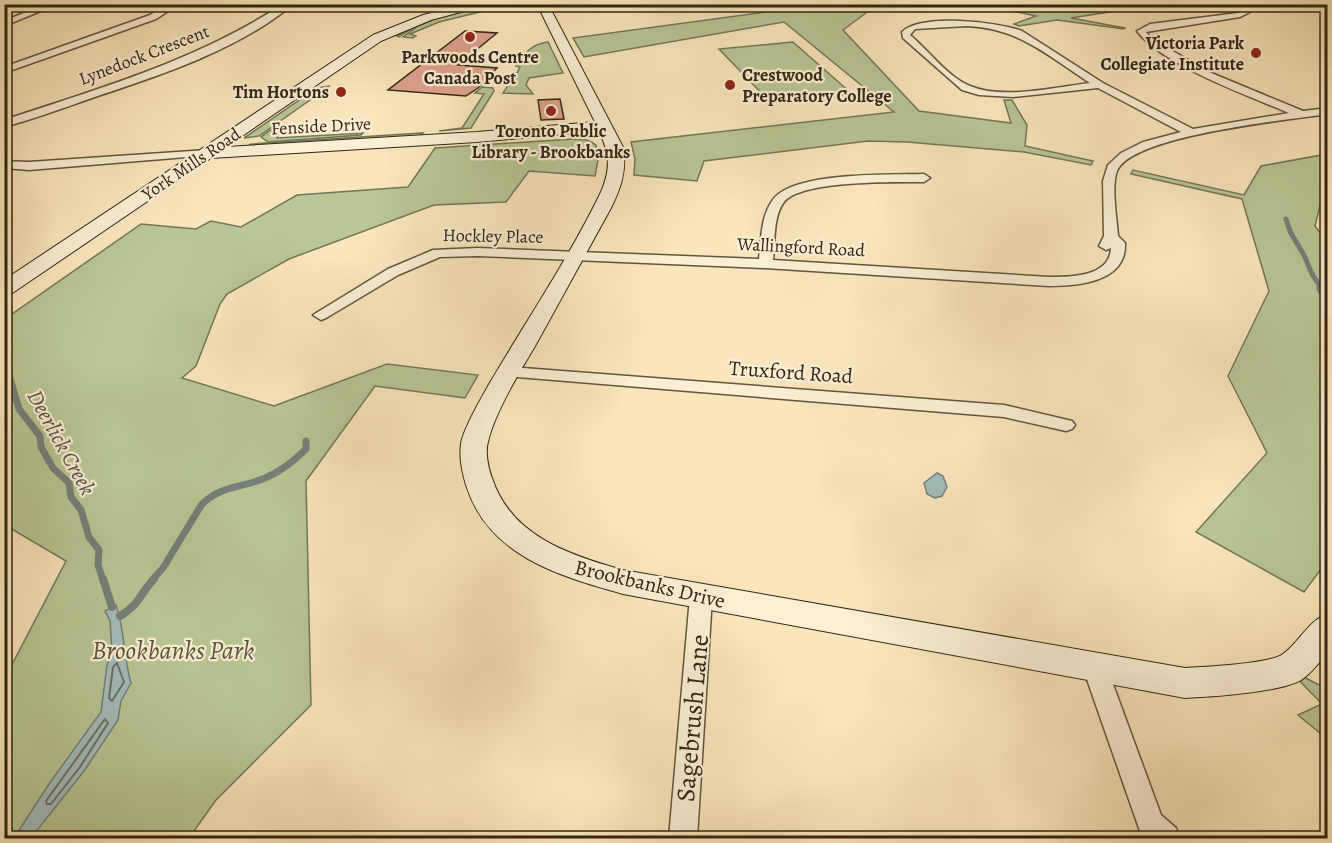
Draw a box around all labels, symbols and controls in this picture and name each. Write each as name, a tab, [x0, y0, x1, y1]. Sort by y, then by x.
street label: Lynedock Crescent	[75, 19, 213, 91]
marker: Parkwoods Centre Canada Post	[463, 30, 477, 44]
place label: Victoria Park Collegiate Institute	[1100, 31, 1245, 76]
place label: Parkwoods Centre Canada Post	[401, 45, 539, 90]
marker: Victoria Park Collegiate Institute	[1249, 46, 1263, 60]
place label: Crestwood Preparatory College	[742, 63, 892, 108]
marker: Crestwood Preparatory College	[723, 78, 737, 92]
place label: Tim Hortons	[233, 80, 329, 104]
marker: Tim Hortons	[334, 85, 348, 99]
marker: Toronto Public Library - Brookbanks	[544, 104, 558, 118]
street label: Fenside Drive	[270, 111, 372, 141]
place label: Toronto Public Library - Brookbanks	[472, 119, 630, 164]
street label: York Mills Road	[136, 122, 245, 207]
street label: Hockley Place	[442, 223, 544, 249]
street label: Wallingford Road	[735, 232, 866, 262]
street label: Truxford Road	[728, 354, 855, 390]
water label: Deerlick Creek	[20, 384, 103, 501]
street label: Brookbanks Drive	[572, 553, 728, 615]
park label: Brookbanks Park	[92, 633, 254, 668]
street label: Sagebrush Lane	[668, 633, 717, 803]

